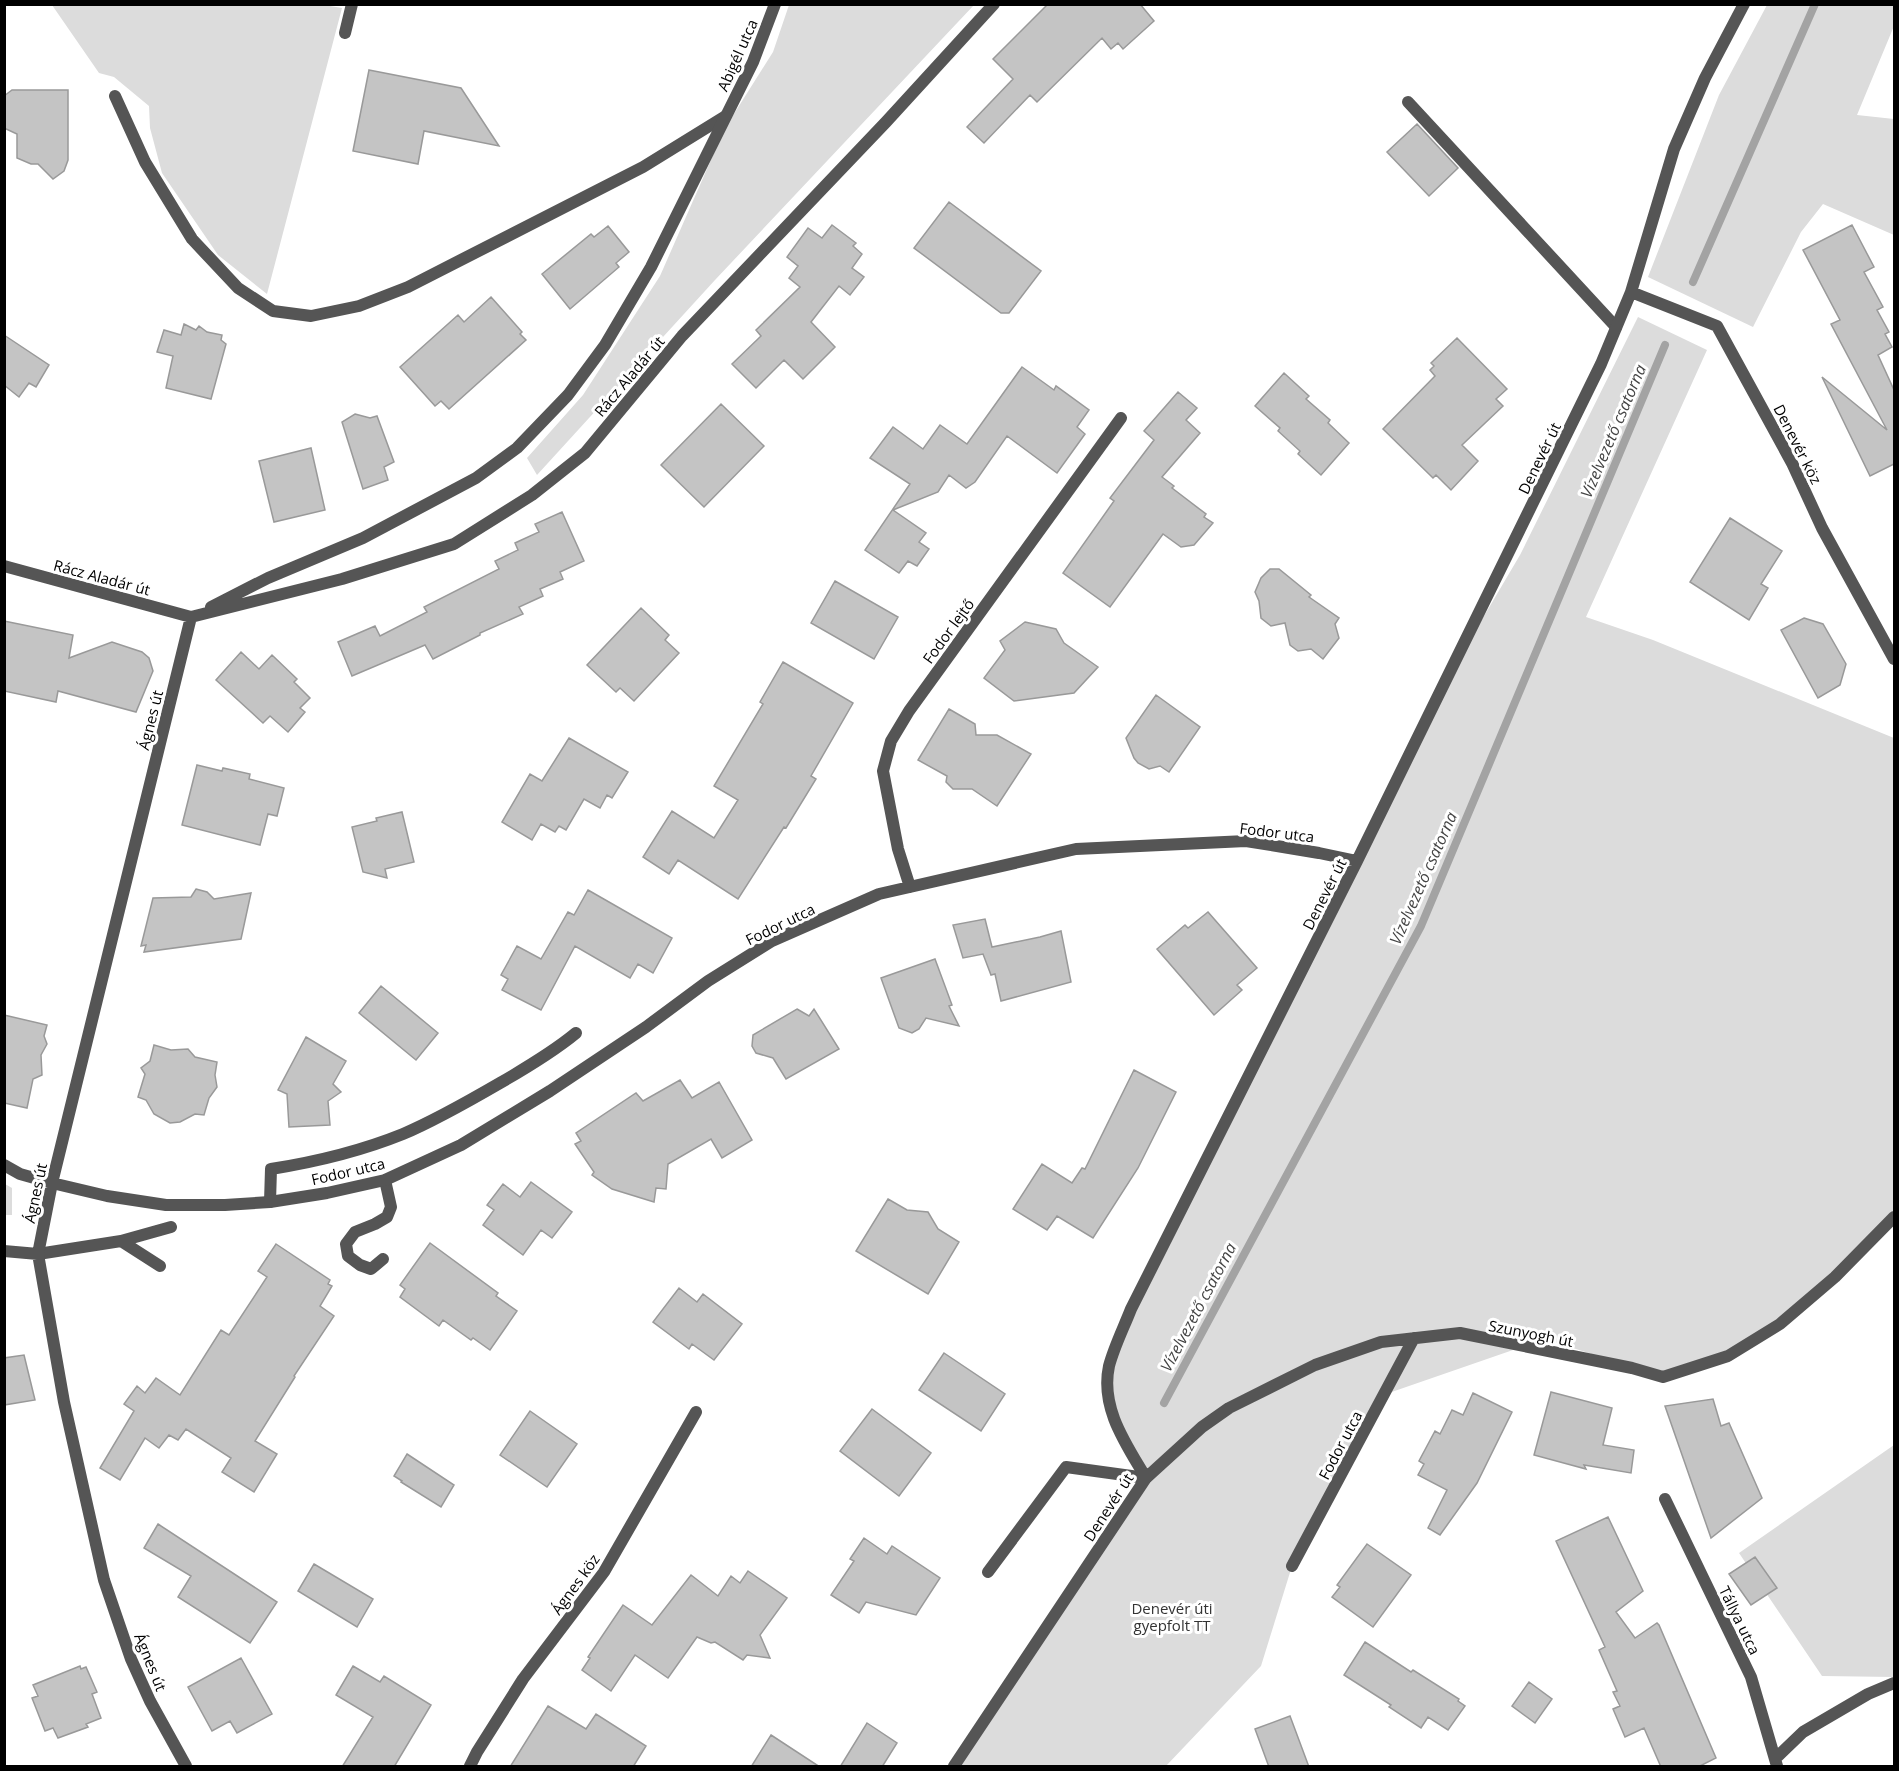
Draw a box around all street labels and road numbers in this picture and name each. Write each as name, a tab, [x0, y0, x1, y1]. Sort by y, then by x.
street label: Abigél utca	[712, 16, 762, 94]
street label: Rácz Aladár út	[589, 331, 669, 421]
street label: Denevér köz	[1769, 401, 1827, 487]
street label: Denevér út	[1513, 419, 1565, 497]
street label: Rácz Aladár út	[51, 554, 153, 600]
street label: Fodor lejtő	[918, 595, 978, 667]
street label: Ágnes út	[133, 688, 167, 752]
street label: Fodor utca	[1239, 818, 1315, 846]
street label: Denevér út	[1298, 855, 1350, 933]
street label: Fodor utca	[742, 899, 818, 949]
street label: Fodor utca	[309, 1153, 387, 1189]
street label: Ágnes út	[19, 1161, 51, 1225]
street label: Szunyogh út	[1487, 1315, 1575, 1351]
street label: Fodor utca	[1314, 1407, 1366, 1483]
street label: Denevér út	[1079, 1469, 1137, 1545]
street label: Ágnes köz	[546, 1550, 604, 1618]
street label: Tállya utca	[1715, 1582, 1765, 1658]
street label: Ágnes út	[130, 1630, 172, 1694]

